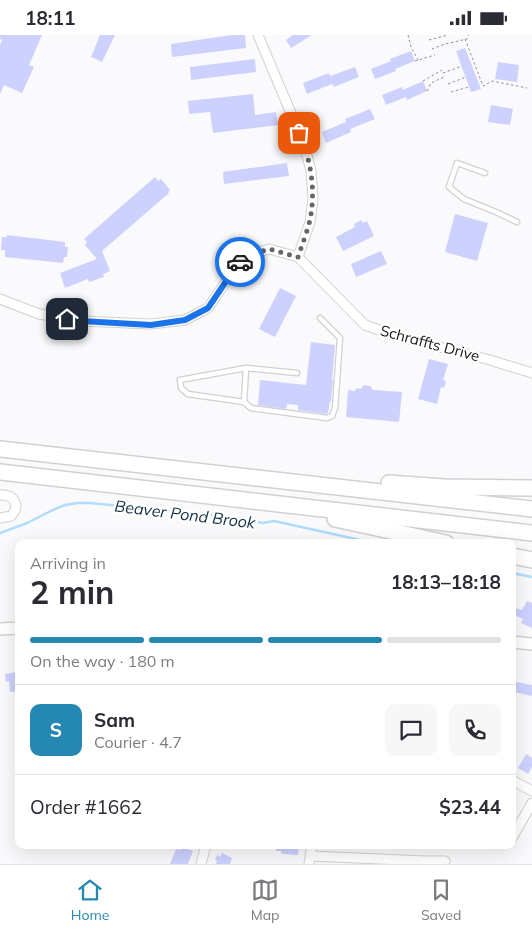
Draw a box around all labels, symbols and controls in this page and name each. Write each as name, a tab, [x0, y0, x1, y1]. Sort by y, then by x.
text: 18:11	[25, 6, 75, 30]
pin	[278, 112, 320, 154]
icon: bag	[285, 119, 313, 147]
courier	[215, 237, 265, 287]
icon: car	[226, 248, 254, 276]
pin	[46, 298, 88, 340]
icon: home	[53, 305, 81, 333]
street label: Schraffts Drive	[378, 321, 482, 365]
water label: Beaver Pond Brook	[113, 495, 257, 533]
text: Arriving in	[30, 553, 106, 573]
text: 18:13–18:18	[391, 570, 501, 594]
text: 2 min	[30, 572, 114, 612]
text: On the way · 180 m	[30, 651, 175, 671]
button: chat	[385, 704, 437, 756]
button: phone	[449, 704, 501, 756]
text: Sam	[94, 708, 135, 732]
text: S	[50, 718, 62, 742]
text: Courier · 4.7	[94, 732, 182, 752]
text: Order #1662	[30, 795, 142, 819]
text: $23.44	[439, 795, 501, 819]
tab: Home	[71, 876, 109, 924]
tab: Map	[251, 876, 280, 924]
tab: Saved	[421, 876, 461, 924]

